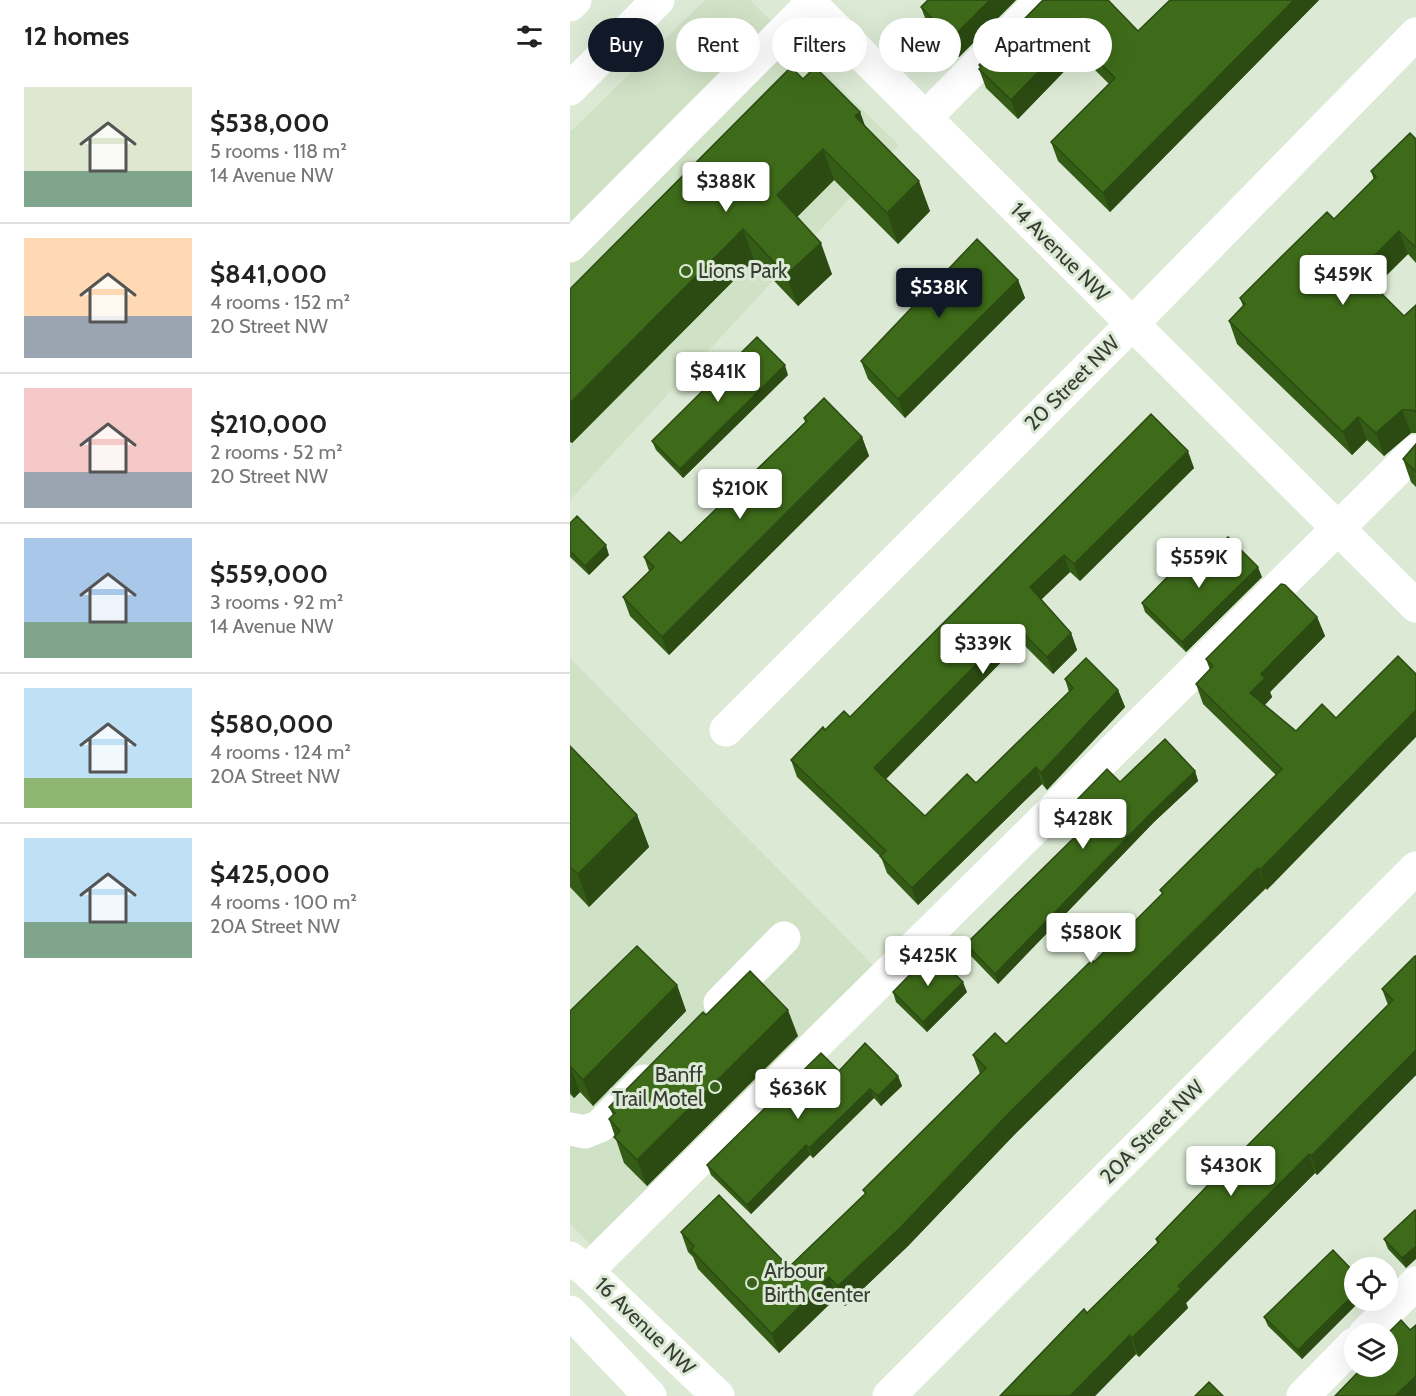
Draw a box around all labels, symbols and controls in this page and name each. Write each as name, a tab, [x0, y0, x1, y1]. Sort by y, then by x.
chip: Buy	[588, 18, 664, 72]
chip: Rent	[676, 18, 760, 72]
chip: Filters	[772, 18, 867, 72]
chip: New	[879, 18, 961, 72]
chip: Apartment	[973, 18, 1112, 72]
text: 12 homes	[24, 20, 129, 52]
icon: filters	[513, 20, 546, 53]
text: $538,000	[210, 107, 330, 139]
icon: home	[72, 111, 144, 183]
text: 5 rooms · 118 m²	[210, 139, 347, 163]
pin: $388K	[684, 162, 768, 213]
text: 14 Avenue NW	[210, 163, 334, 187]
text: $388K	[696, 169, 756, 193]
street label: 14 Avenue NW	[1006, 197, 1115, 306]
pin: $459K	[1301, 255, 1385, 306]
text: $841,000	[210, 258, 327, 290]
place label: Lions Park	[698, 258, 788, 283]
icon: home	[72, 262, 144, 334]
text: $459K	[1314, 262, 1372, 286]
marker: Lions Park	[679, 264, 693, 278]
pin: $538K	[897, 268, 981, 319]
text: $538K	[910, 275, 968, 299]
text: 4 rooms · 152 m²	[210, 290, 350, 314]
text: 20 Street NW	[210, 314, 328, 338]
street label: 20 Street NW	[1019, 330, 1124, 435]
pin: $841K	[676, 352, 760, 403]
text: $841K	[690, 359, 746, 383]
text: $210,000	[210, 408, 327, 440]
icon: home	[72, 412, 144, 484]
text: 2 rooms · 52 m²	[210, 440, 343, 464]
text: 20 Street NW	[210, 464, 328, 488]
pin: $210K	[698, 469, 782, 520]
text: $210K	[712, 476, 768, 500]
pin: $559K	[1157, 538, 1241, 589]
text: $559K	[1171, 545, 1227, 569]
text: $559,000	[210, 558, 328, 590]
icon: home	[72, 562, 144, 634]
text: 3 rooms · 92 m²	[210, 590, 343, 614]
text: 14 Avenue NW	[210, 614, 334, 638]
pin: $339K	[941, 624, 1025, 675]
text: $339K	[955, 631, 1011, 655]
text: $580,000	[210, 708, 334, 740]
icon: home	[72, 712, 144, 784]
text: 4 rooms · 124 m²	[210, 740, 351, 764]
text: 20A Street NW	[210, 764, 340, 788]
pin: $428K	[1041, 799, 1125, 850]
text: $428K	[1053, 806, 1113, 830]
text: $425,000	[210, 858, 330, 890]
icon: home	[72, 862, 144, 934]
text: 4 rooms · 100 m²	[210, 890, 357, 914]
pin: $580K	[1049, 913, 1133, 964]
text: 20A Street NW	[210, 914, 340, 938]
text: $580K	[1060, 920, 1122, 944]
pin: $425K	[886, 936, 970, 987]
text: $425K	[899, 943, 957, 967]
place label: Banff Trail Motel	[612, 1062, 703, 1111]
pin: $636K	[756, 1069, 840, 1120]
street label: 20A Street NW	[1095, 1074, 1209, 1189]
text: $636K	[769, 1076, 827, 1100]
marker: Banff Trail Motel	[708, 1080, 722, 1094]
pin: $430K	[1189, 1146, 1273, 1197]
text: $430K	[1200, 1153, 1262, 1177]
map controls	[1344, 1257, 1398, 1377]
button: locate	[1344, 1257, 1398, 1311]
place label: Arbour Birth Center	[764, 1258, 870, 1307]
street label: 16 Avenue NW	[590, 1272, 701, 1380]
marker: Arbour Birth Center	[745, 1276, 759, 1290]
button: layers	[1344, 1323, 1398, 1377]

